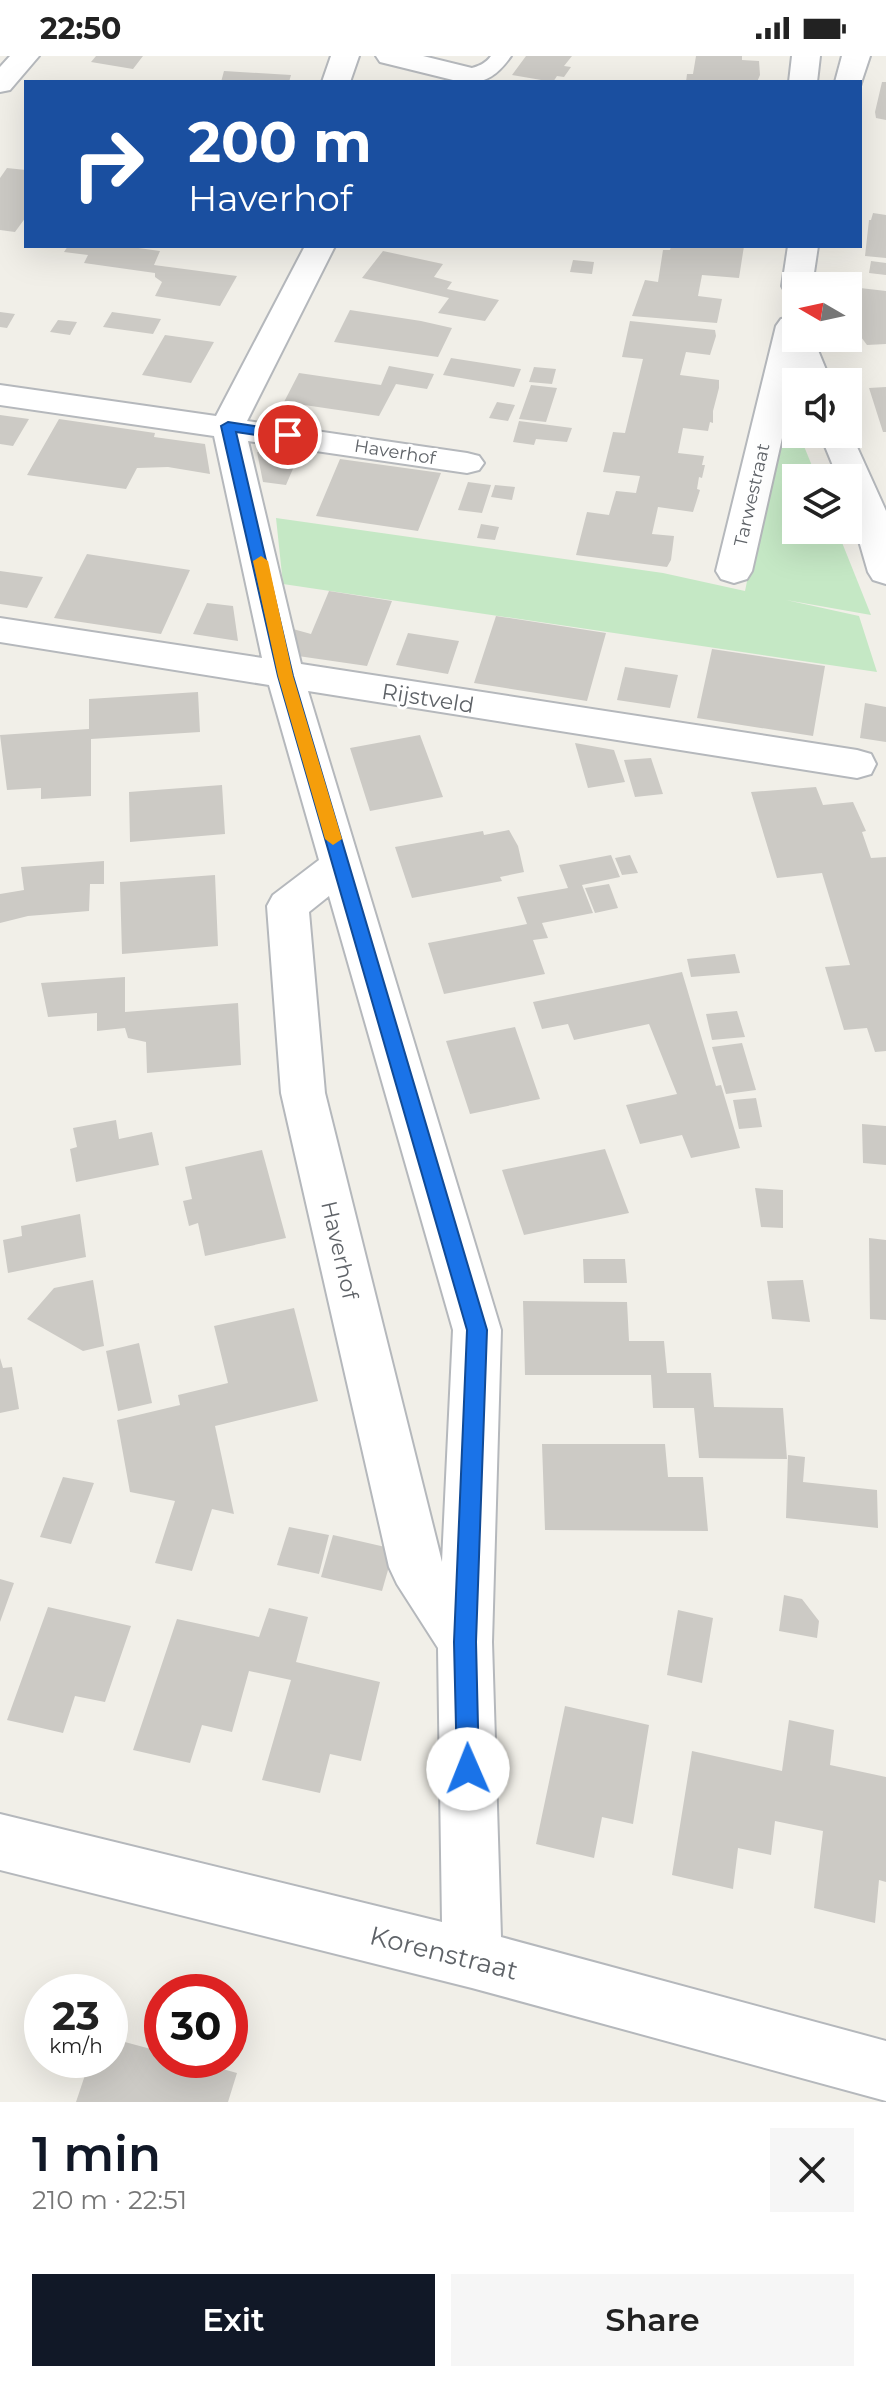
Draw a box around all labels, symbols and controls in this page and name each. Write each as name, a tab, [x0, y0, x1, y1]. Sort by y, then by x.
text: 22:50	[40, 10, 121, 47]
text: 200 m	[188, 108, 372, 176]
icon: right	[56, 112, 160, 216]
text: Haverhof	[188, 176, 352, 220]
north arrow	[782, 272, 862, 352]
map controls	[782, 272, 862, 544]
button: sound	[782, 368, 862, 448]
pin	[254, 401, 322, 469]
icon: arrive	[266, 413, 310, 457]
street label: Haverhof	[353, 435, 438, 469]
street label: Tarwestraat	[729, 441, 775, 549]
button: layers	[782, 464, 862, 544]
street label: Rijstveld	[380, 678, 476, 719]
street label: Haverhof	[315, 1198, 364, 1304]
position arrow	[426, 1727, 510, 1811]
street label: Korenstraat	[367, 1919, 521, 1987]
speed limit sign: 30	[144, 1974, 248, 2078]
text: 23	[52, 1991, 100, 2040]
text: km/h	[49, 2034, 103, 2058]
text: 1 min	[32, 2125, 161, 2183]
button: close	[770, 2128, 854, 2212]
text: 210 m · 22:51	[32, 2184, 187, 2216]
button: Exit	[32, 2274, 435, 2366]
button: Share	[451, 2274, 854, 2366]

